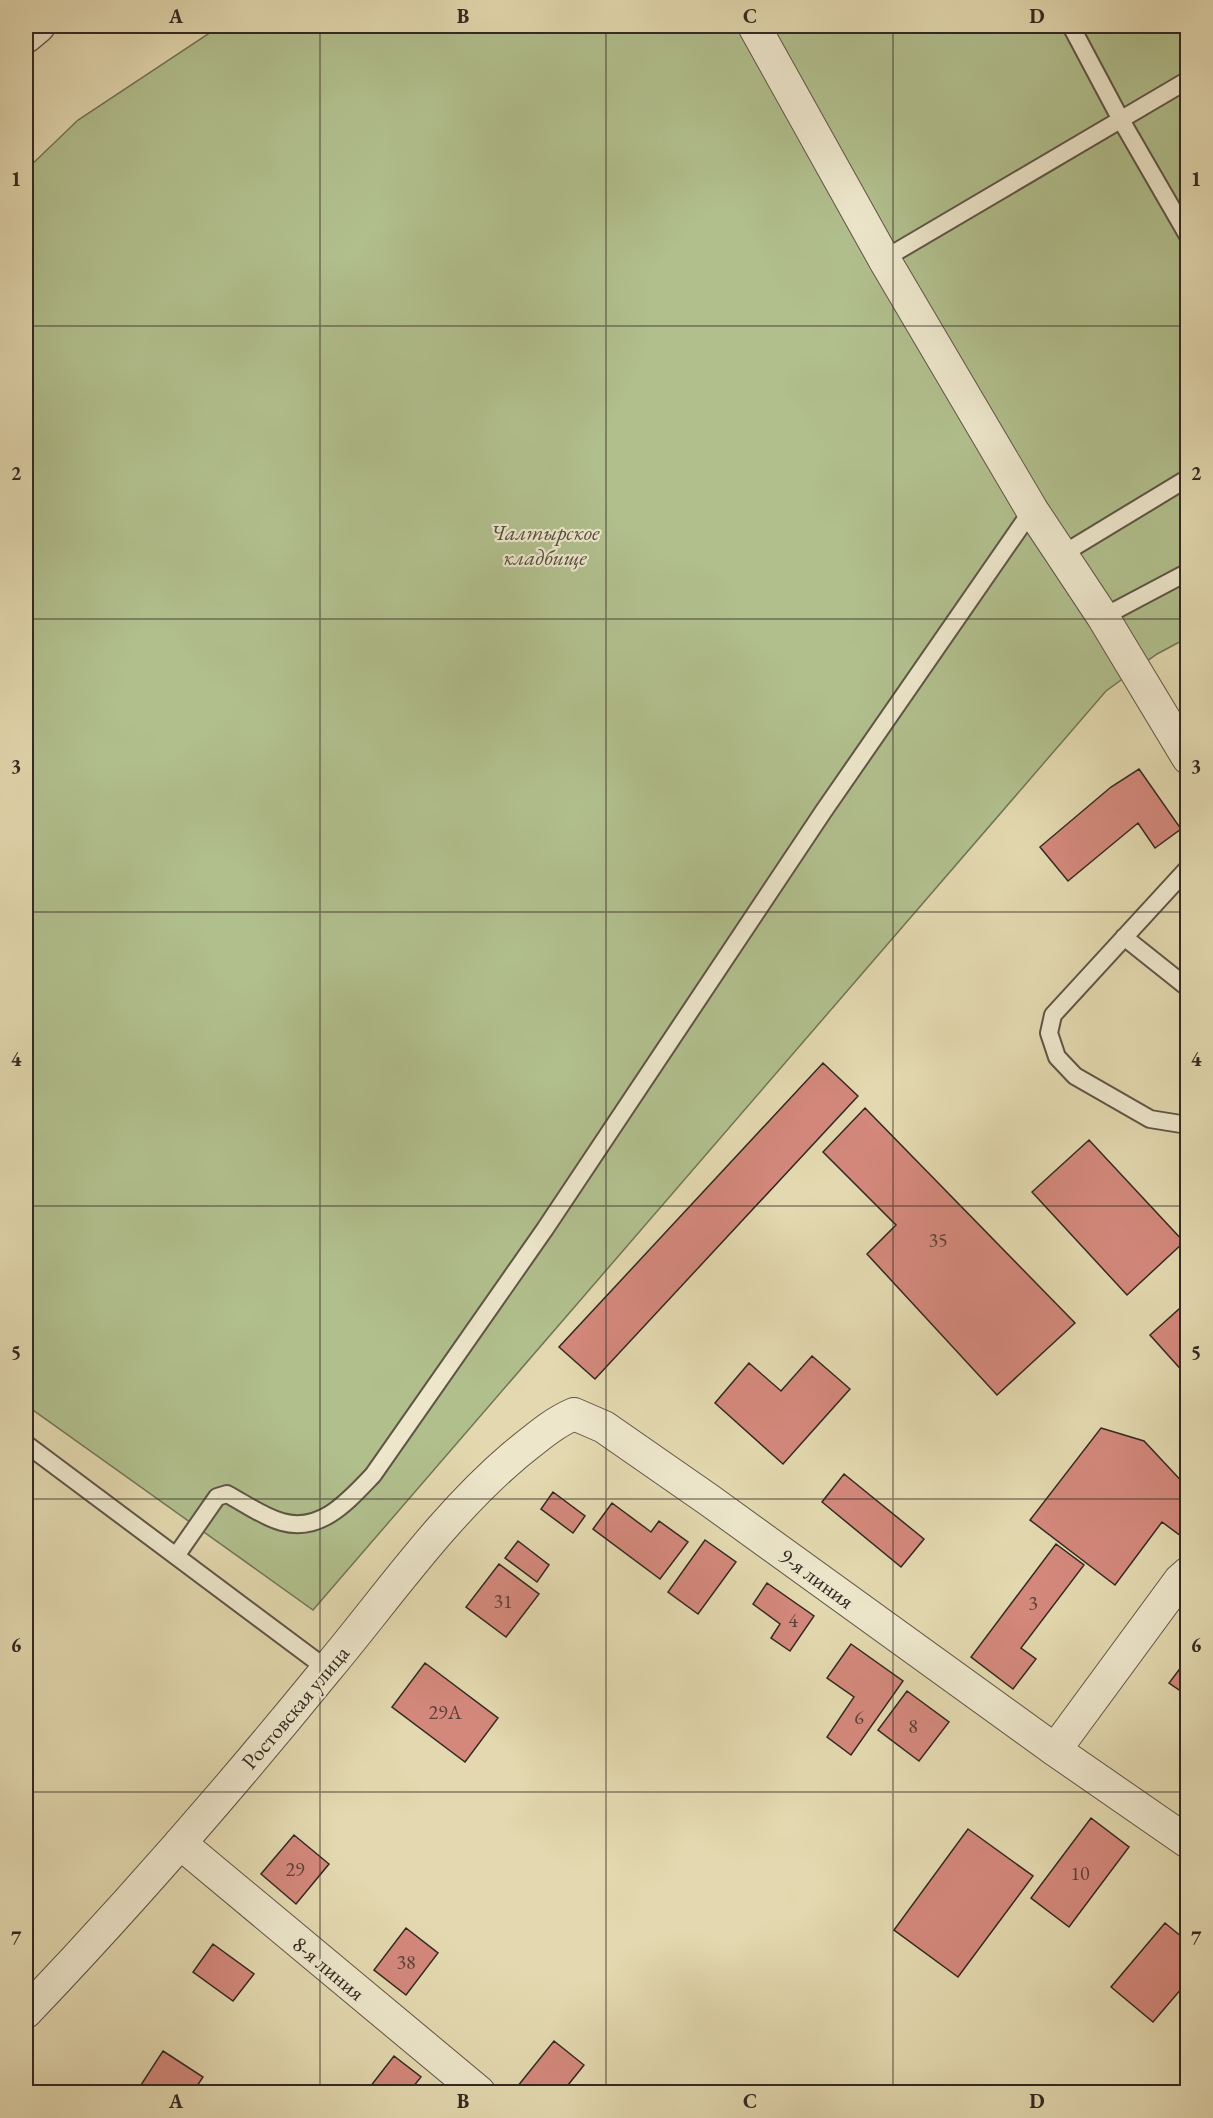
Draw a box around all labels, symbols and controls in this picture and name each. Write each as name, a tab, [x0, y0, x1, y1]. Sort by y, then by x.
text: A	[168, 3, 184, 29]
text: B	[457, 3, 469, 29]
text: C	[743, 3, 757, 29]
text: D	[1029, 3, 1045, 29]
text: 1	[11, 166, 21, 192]
text: 1	[1191, 166, 1201, 192]
text: 2	[11, 460, 22, 486]
text: 2	[1191, 460, 1202, 486]
park label: Чалтырское кладбище	[490, 518, 600, 572]
text: 3	[11, 753, 21, 779]
text: 3	[1191, 753, 1201, 779]
text: 4	[11, 1046, 22, 1072]
text: 4	[1191, 1046, 1202, 1072]
house number: 35	[928, 1227, 948, 1253]
text: 5	[11, 1339, 21, 1365]
text: 5	[1191, 1339, 1201, 1365]
street label: 9-я линия	[773, 1541, 860, 1615]
house number: 31	[493, 1588, 513, 1614]
house number: 3	[1028, 1590, 1038, 1616]
house number: 4	[788, 1607, 798, 1633]
text: 6	[11, 1632, 22, 1658]
text: 6	[1191, 1632, 1202, 1658]
street label: Ростовская улица	[235, 1639, 356, 1775]
house number: 29А	[428, 1699, 462, 1725]
house number: 6	[854, 1704, 864, 1730]
house number: 8	[908, 1713, 918, 1739]
house number: 29	[285, 1856, 305, 1882]
house number: 10	[1070, 1860, 1090, 1886]
text: 7	[11, 1925, 22, 1951]
text: 7	[1191, 1925, 1202, 1951]
street label: 8-я линия	[286, 1930, 371, 2007]
house number: 38	[396, 1949, 416, 1975]
text: A	[168, 2088, 184, 2114]
text: B	[457, 2088, 469, 2114]
text: C	[743, 2088, 757, 2114]
text: D	[1029, 2088, 1045, 2114]

